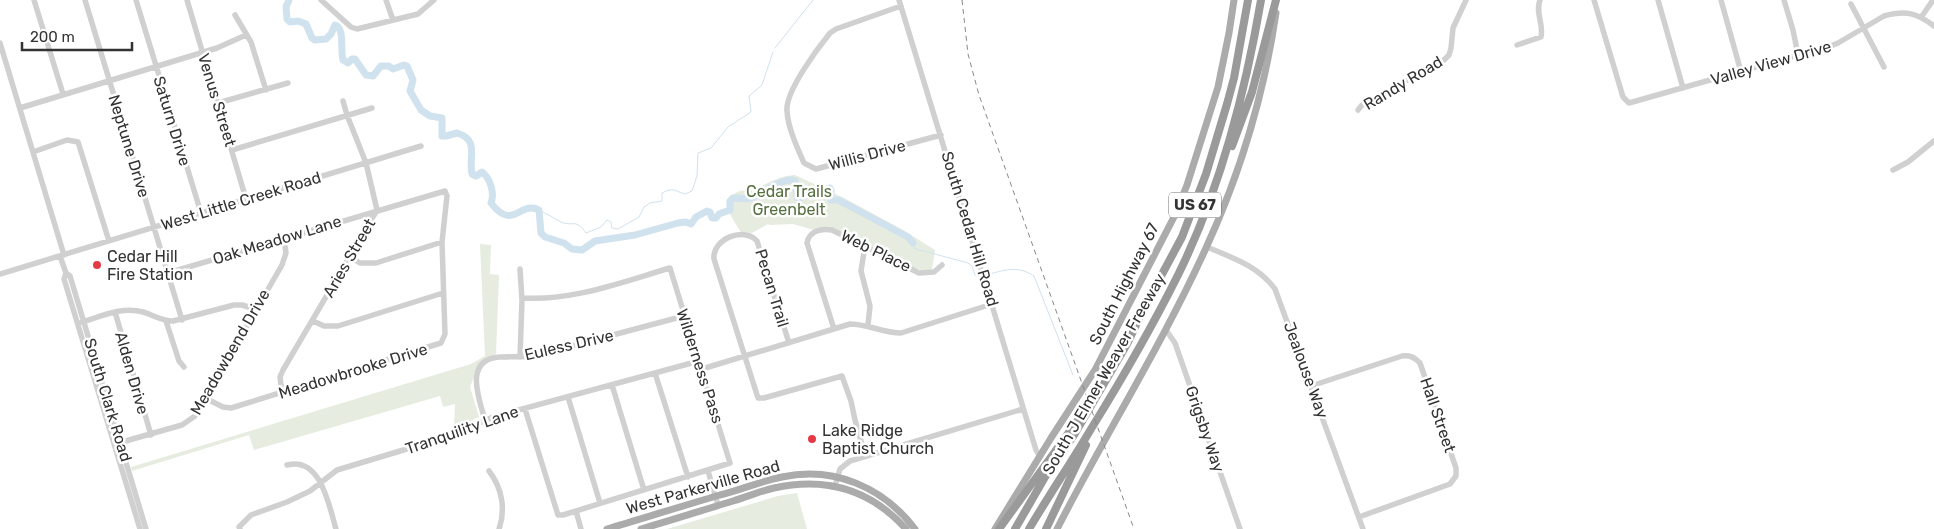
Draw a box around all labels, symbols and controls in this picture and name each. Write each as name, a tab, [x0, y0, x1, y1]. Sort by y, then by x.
scale bar	[22, 20, 132, 52]
text: 200 m	[30, 28, 75, 46]
street label: Valley View Drive	[1708, 37, 1834, 89]
street label: Venus Street	[194, 51, 240, 149]
street label: Randy Road	[1360, 52, 1446, 114]
street label: Saturn Drive	[149, 74, 195, 168]
street label: Neptune Drive	[104, 92, 154, 200]
street label: Willis Drive	[826, 136, 908, 174]
street label: South Cedar Hill Road	[937, 149, 1003, 309]
street label: West Little Creek Road	[159, 168, 323, 234]
park label: Cedar Trails Greenbelt	[746, 182, 832, 219]
road number: US 67	[1169, 192, 1221, 218]
street label: Oak Meadow Lane	[210, 211, 344, 269]
street label: Aries Street	[319, 215, 379, 301]
street label: South Highway 67	[1085, 220, 1163, 348]
street label: Web Place	[838, 226, 914, 276]
place label: Cedar Hill Fire Station	[107, 247, 193, 284]
street label: Pecan Trail	[751, 247, 793, 329]
marker: Cedar Hill Fire Station	[91, 259, 103, 271]
street label: South J Elmer Weaver Freeway	[1039, 270, 1170, 478]
street label: Meadowbend Drive	[186, 286, 274, 418]
street label: Wilderness Pass	[673, 306, 727, 426]
street label: Jealouse Way	[1280, 319, 1332, 421]
street label: Euless Drive	[523, 326, 615, 364]
street label: Alden Drive	[111, 329, 153, 417]
street label: South Clark Road	[80, 336, 136, 464]
street label: Meadowbrooke Drive	[276, 339, 430, 403]
street label: Hall Street	[1416, 375, 1460, 455]
street label: Grigsby Way	[1181, 383, 1229, 475]
street label: Tranquility Lane	[403, 402, 521, 458]
place label: Lake Ridge Baptist Church	[822, 421, 934, 458]
marker: Lake Ridge Baptist Church	[806, 433, 818, 445]
street label: West Parkerville Road	[624, 456, 782, 518]

